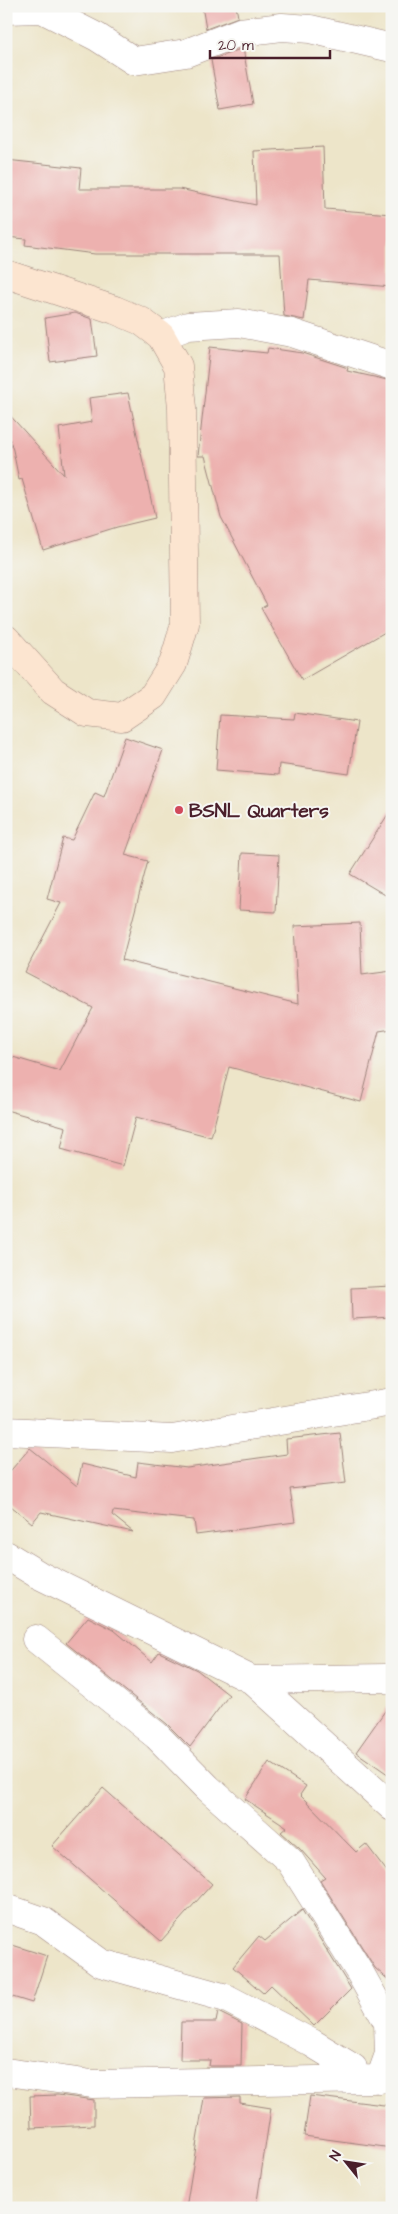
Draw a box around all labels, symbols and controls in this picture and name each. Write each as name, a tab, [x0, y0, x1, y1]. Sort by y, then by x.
scale bar	[210, 28, 330, 60]
text: 20 m	[218, 35, 254, 56]
place label: BSNL Quarters	[189, 798, 329, 825]
marker: BSNL Quarters	[173, 804, 185, 816]
north arrow	[320, 2136, 370, 2186]
text: N	[325, 2147, 347, 2165]

